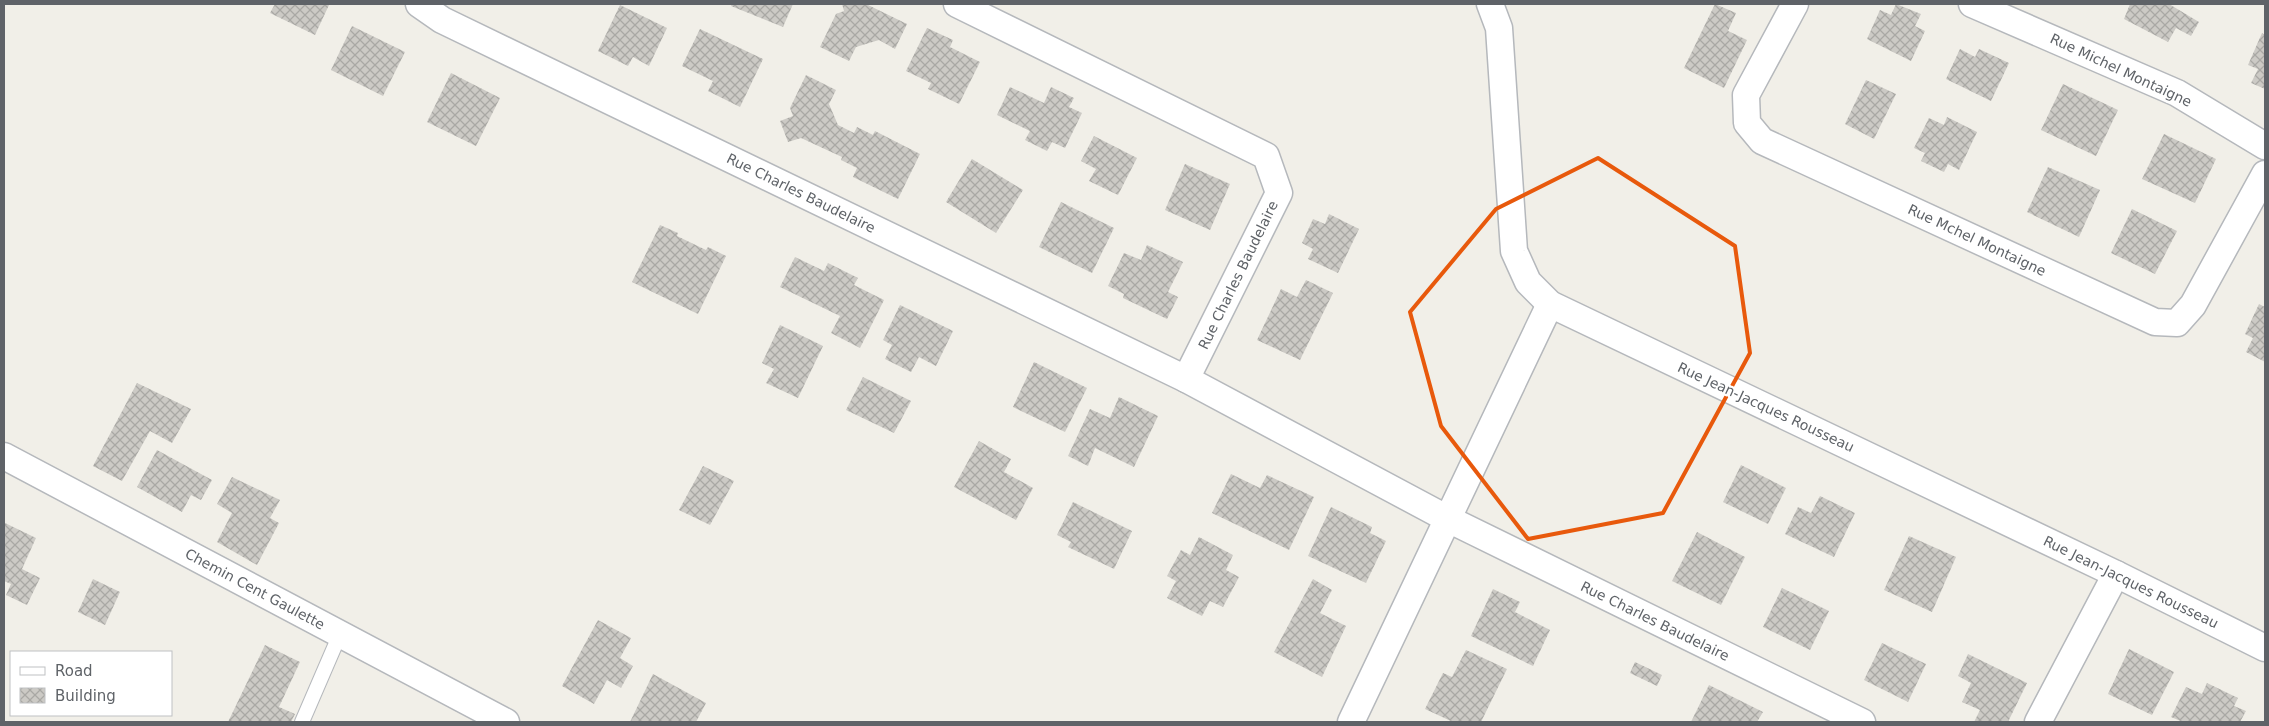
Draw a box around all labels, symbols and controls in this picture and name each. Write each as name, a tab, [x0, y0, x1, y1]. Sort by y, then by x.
street label: Rue Michel Montaigne	[2048, 30, 2194, 110]
street label: Rue Charles Baudelaire	[724, 150, 878, 236]
street label: Rue Charles Baudelaire	[1195, 198, 1281, 352]
street label: Rue Mchel Montaigne	[1905, 201, 2049, 279]
street label: Rue Jean-Jacques Rousseau	[1675, 359, 1857, 455]
street label: Rue Jean-Jacques Rousseau	[2041, 533, 2221, 631]
street label: Chemin Cent Gaulette	[182, 545, 328, 633]
street label: Rue Charles Baudelaire	[1578, 578, 1732, 664]
legend	[10, 651, 172, 716]
text: Road	[55, 662, 93, 680]
text: Building	[55, 687, 116, 705]

